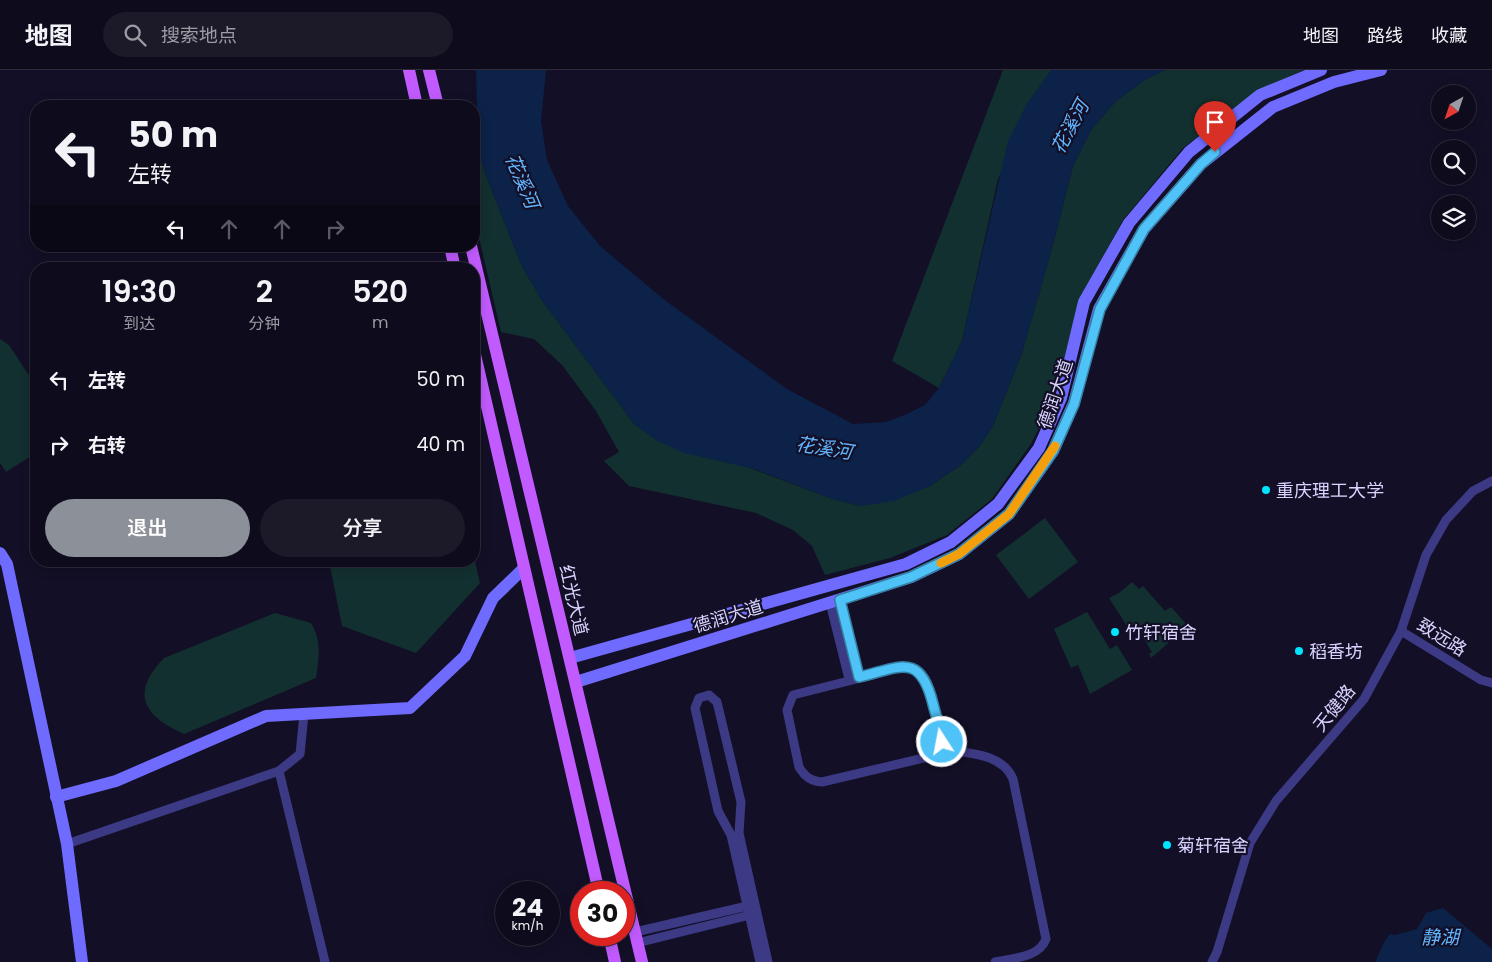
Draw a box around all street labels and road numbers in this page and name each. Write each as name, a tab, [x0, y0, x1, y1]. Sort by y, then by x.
street label: 德润大道	[1031, 356, 1079, 432]
street label: 红光大道	[554, 562, 594, 638]
street label: 德润大道	[690, 594, 766, 638]
street label: 致远路	[1412, 612, 1472, 662]
street label: 天健路	[1307, 679, 1361, 737]

